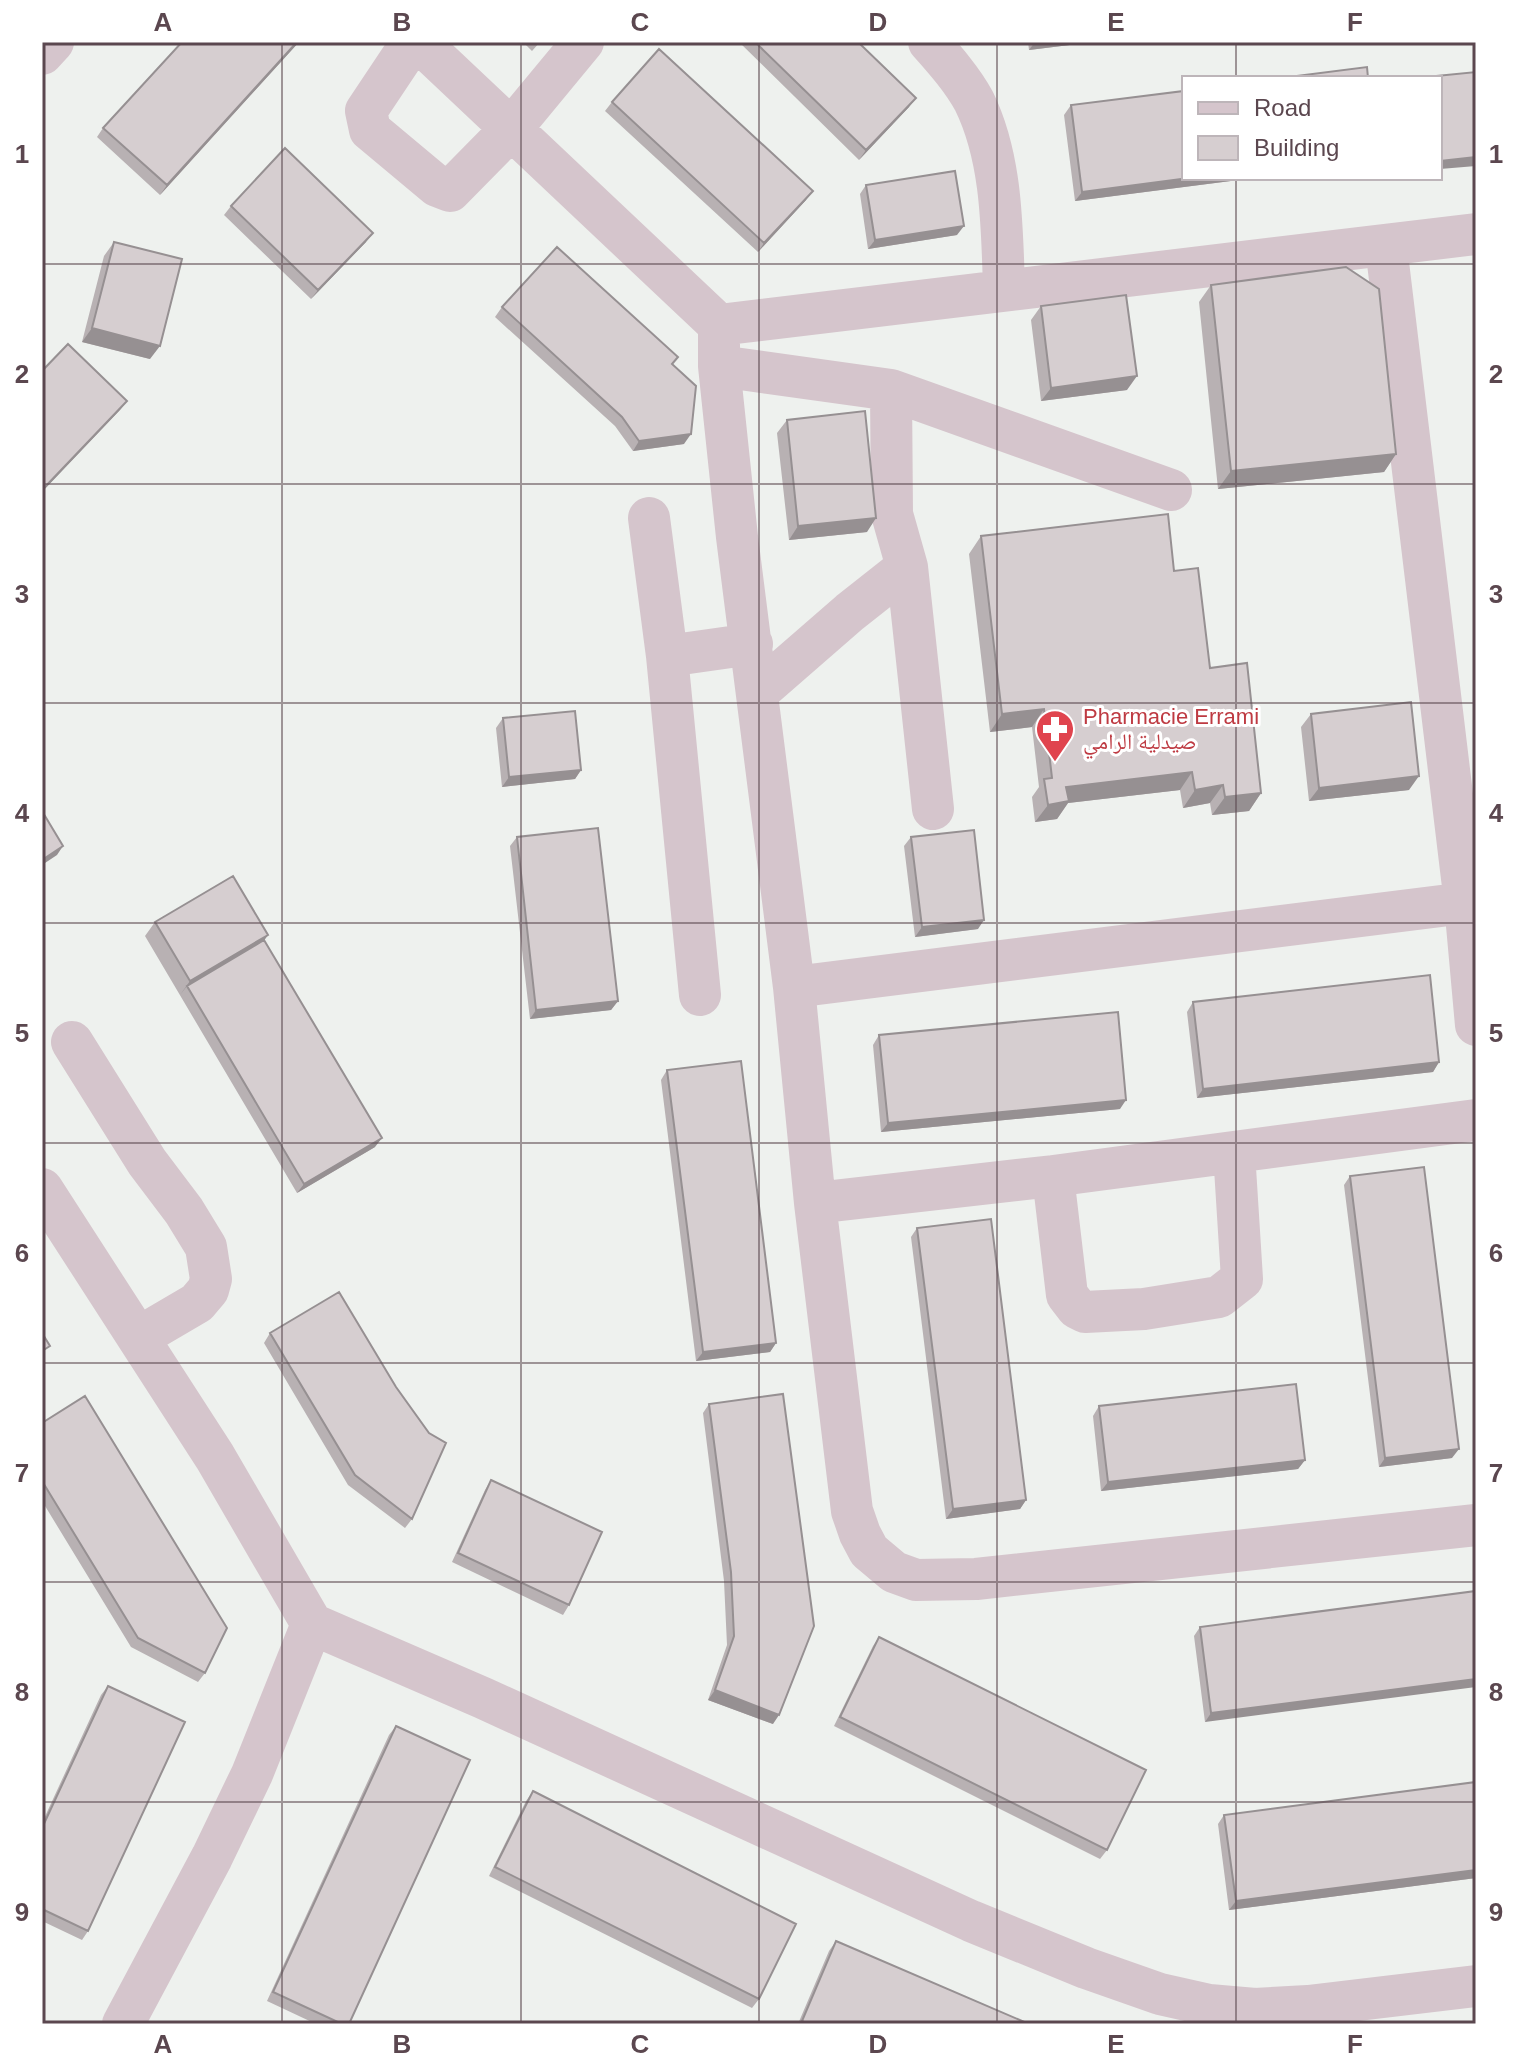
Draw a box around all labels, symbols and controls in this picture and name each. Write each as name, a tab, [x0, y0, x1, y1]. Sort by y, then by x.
text: A	[154, 7, 173, 37]
text: B	[393, 7, 411, 37]
text: C	[631, 7, 650, 37]
text: D	[869, 7, 887, 37]
text: E	[1107, 7, 1125, 37]
text: F	[1347, 7, 1363, 37]
legend	[1182, 76, 1442, 180]
text: Road	[1254, 94, 1311, 121]
text: Building	[1254, 134, 1339, 161]
text: 1	[15, 139, 29, 169]
text: 1	[1489, 139, 1503, 169]
text: 2	[15, 359, 29, 389]
text: 2	[1489, 359, 1503, 389]
text: 3	[15, 579, 29, 609]
text: 3	[1489, 579, 1503, 609]
place label: Pharmacie Errami صيدلية الرامي	[1083, 704, 1259, 758]
pharmacy icon: Pharmacie Errami صيدلية الرامي	[1034, 708, 1076, 763]
text: 4	[15, 798, 30, 828]
text: 4	[1489, 798, 1504, 828]
text: 5	[15, 1018, 29, 1048]
text: 5	[1489, 1018, 1503, 1048]
text: 6	[15, 1238, 29, 1268]
text: 6	[1489, 1238, 1503, 1268]
text: 7	[15, 1458, 29, 1488]
text: 7	[1489, 1458, 1503, 1488]
text: 8	[15, 1677, 29, 1707]
text: 8	[1489, 1677, 1503, 1707]
text: 9	[15, 1897, 29, 1927]
text: 9	[1489, 1897, 1503, 1927]
text: A	[154, 2029, 173, 2059]
text: B	[393, 2029, 411, 2059]
text: C	[631, 2029, 650, 2059]
text: D	[869, 2029, 887, 2059]
text: E	[1107, 2029, 1125, 2059]
text: F	[1347, 2029, 1363, 2059]

